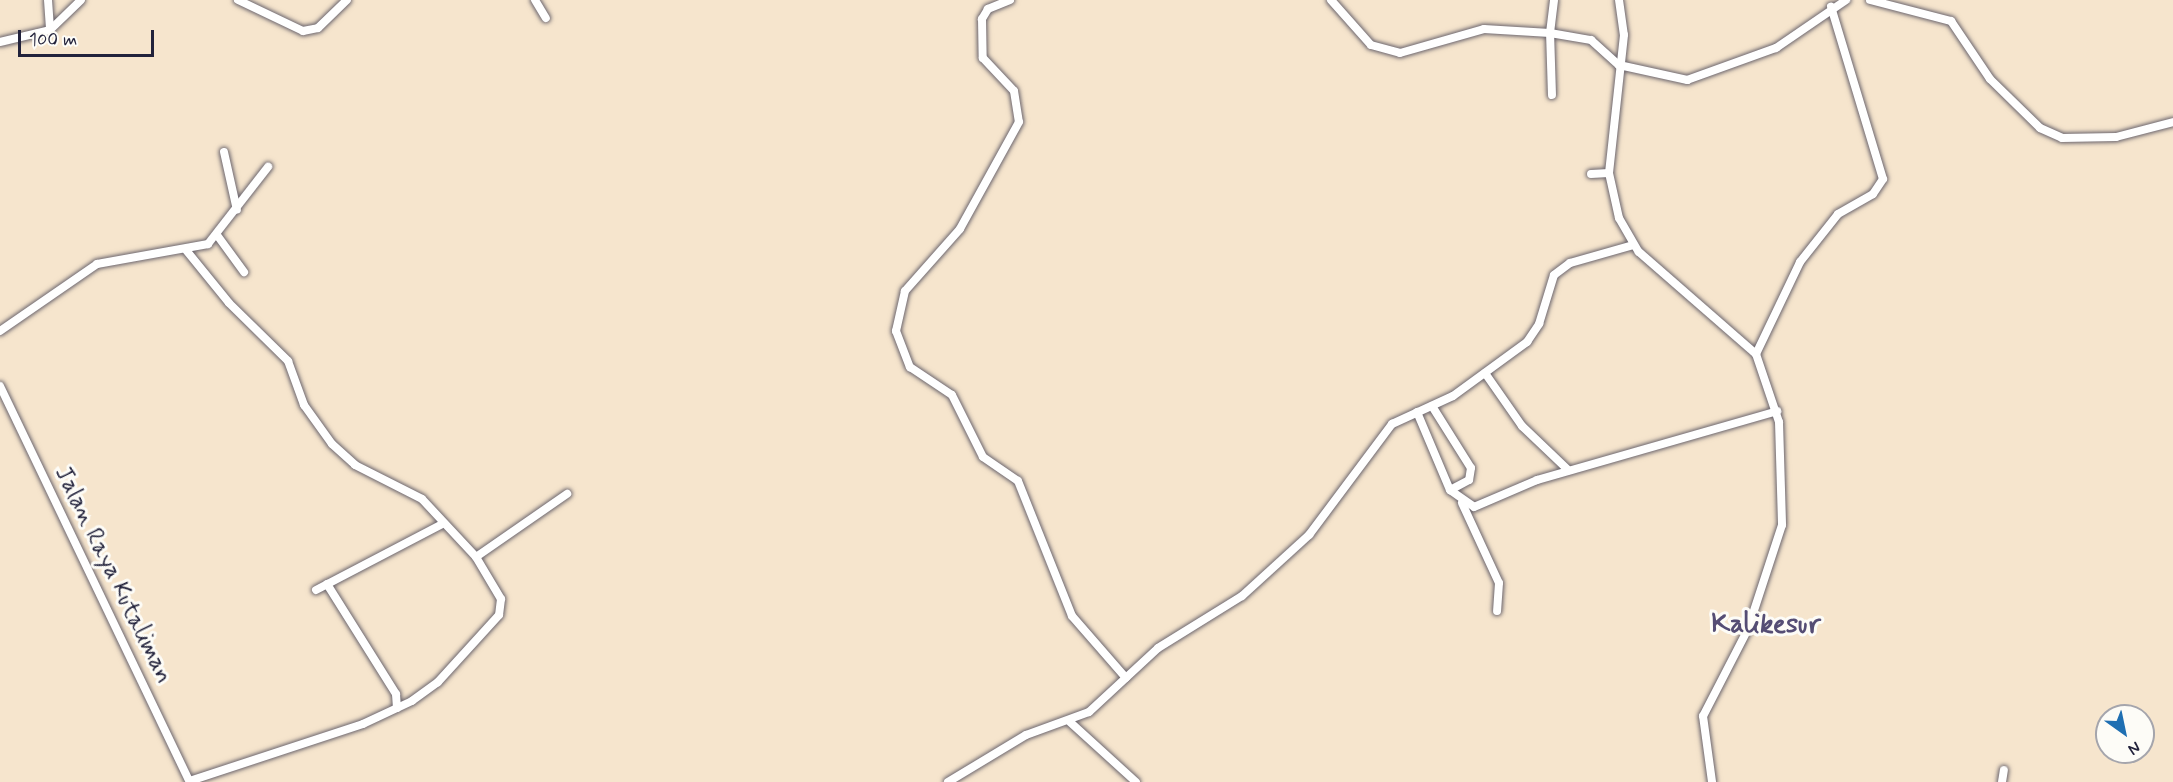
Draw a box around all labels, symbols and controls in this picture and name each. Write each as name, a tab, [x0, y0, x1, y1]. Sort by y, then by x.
scale bar	[21, 18, 158, 56]
text: 100 m	[29, 28, 77, 52]
street label: Jalan Raya Kutaliman	[49, 464, 177, 686]
district label: Kalikesur	[1711, 609, 1821, 641]
north arrow	[2095, 704, 2155, 764]
text: N	[2124, 736, 2144, 760]

